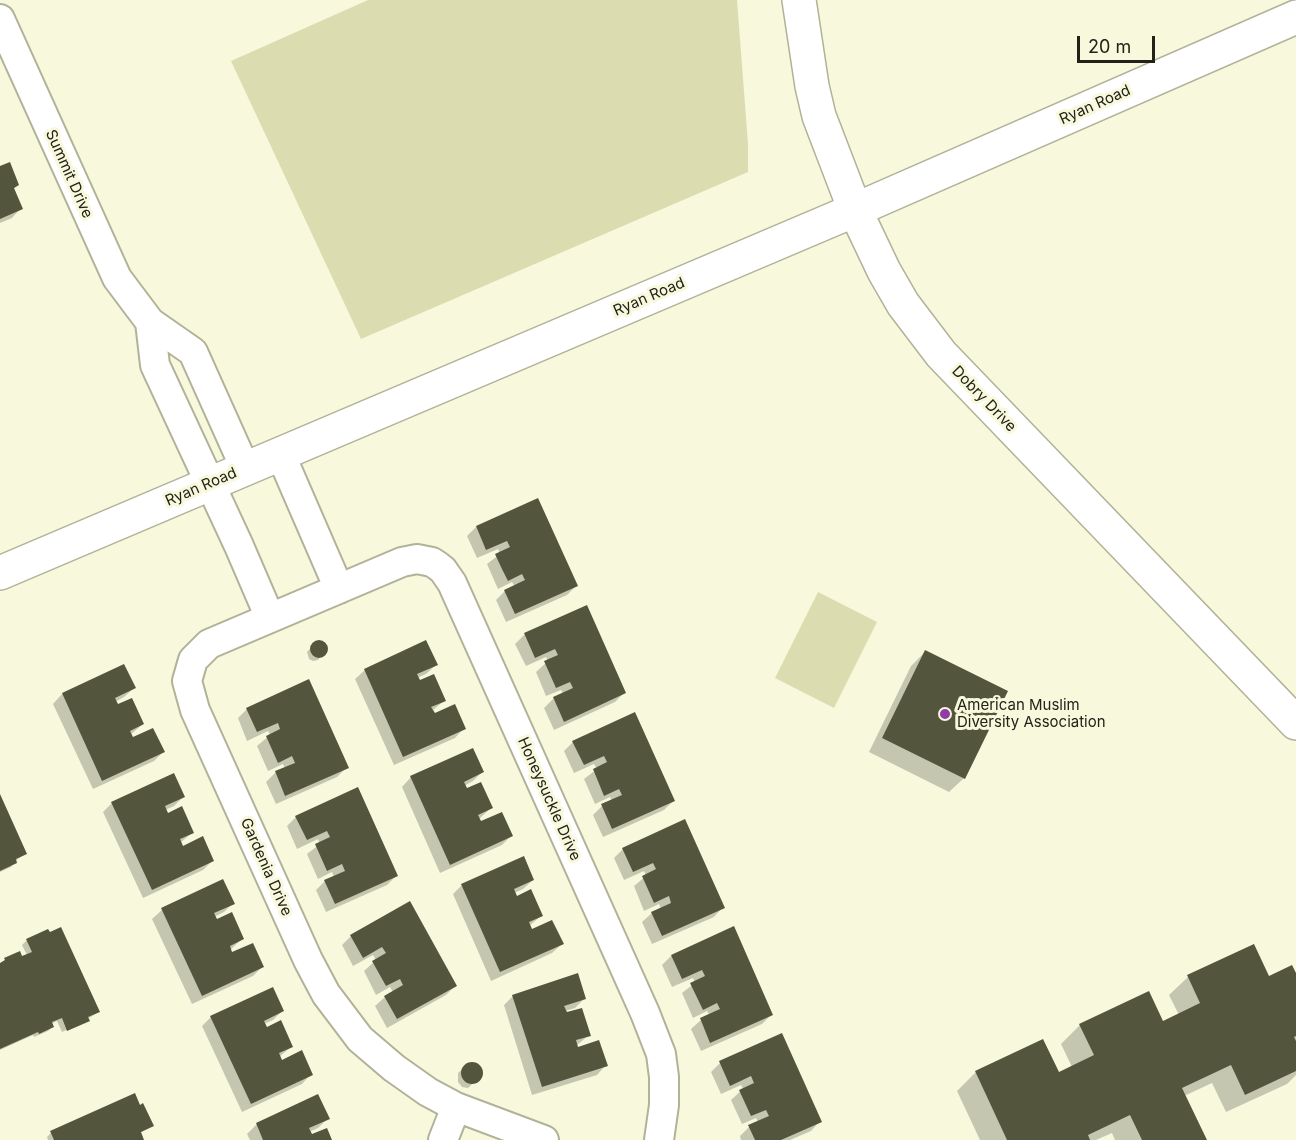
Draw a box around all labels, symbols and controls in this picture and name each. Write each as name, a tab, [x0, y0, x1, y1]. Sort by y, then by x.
scale bar	[1080, 24, 1158, 62]
text: 20 m	[1088, 36, 1131, 57]
street label: Ryan Road	[1057, 81, 1133, 129]
street label: Summit Drive	[42, 127, 96, 221]
street label: Ryan Road	[611, 274, 687, 320]
street label: Dobry Drive	[948, 362, 1020, 436]
street label: Ryan Road	[163, 464, 239, 510]
place label: American Muslim Diversity Association	[957, 696, 1106, 731]
marker: American Muslim Diversity Association	[938, 707, 952, 721]
street label: Honeysuckle Drive	[514, 734, 584, 864]
street label: Gardenia Drive	[236, 815, 296, 919]

